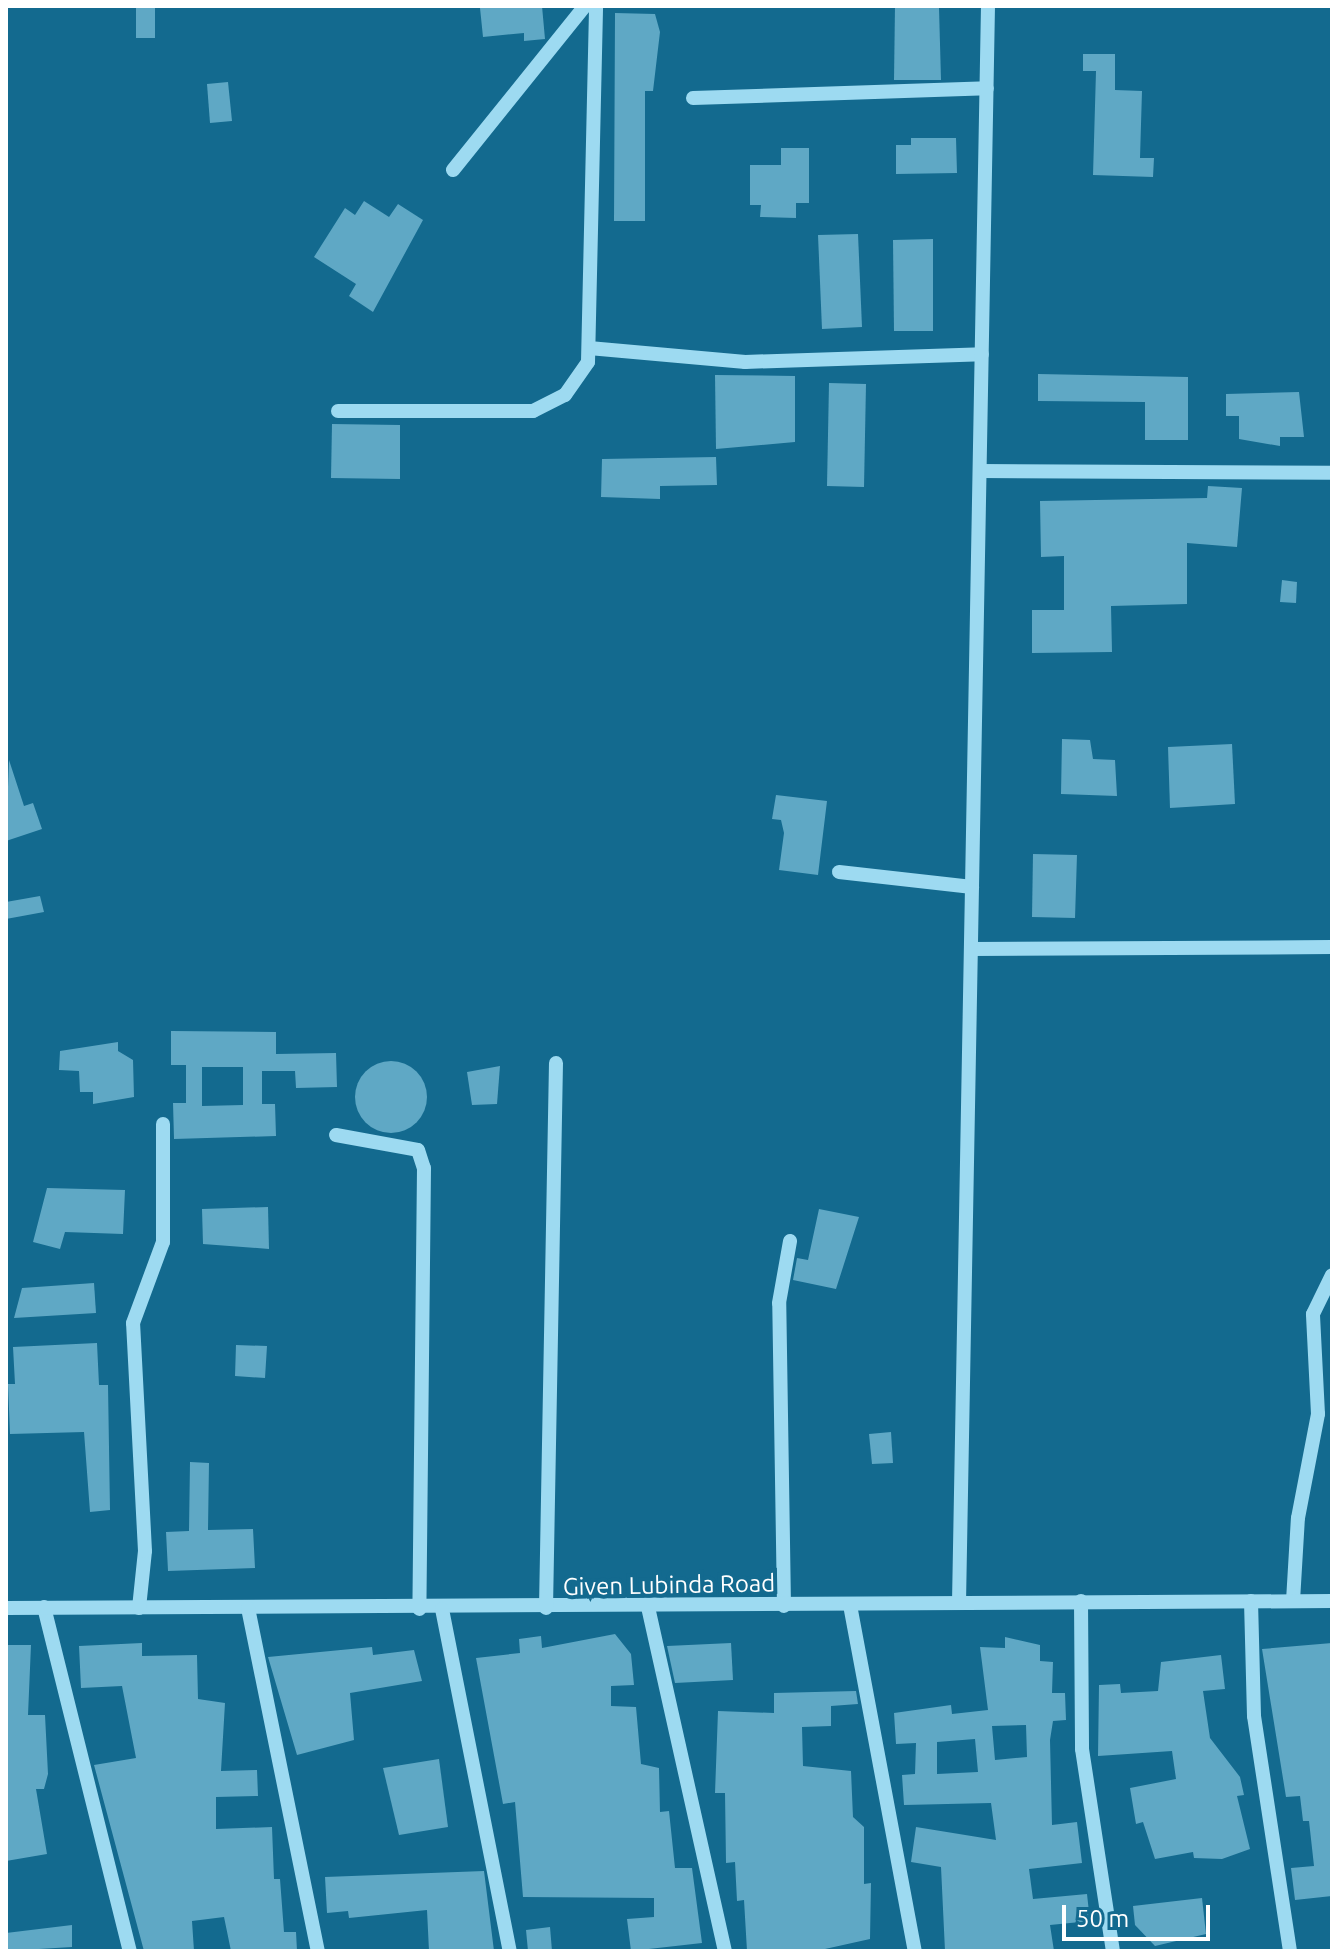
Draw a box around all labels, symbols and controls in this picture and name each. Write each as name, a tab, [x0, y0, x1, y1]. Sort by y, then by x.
street label: Given Lubinda Road	[563, 1569, 775, 1601]
scale bar	[1066, 1889, 1214, 1939]
text: 50 m	[1076, 1905, 1129, 1932]

